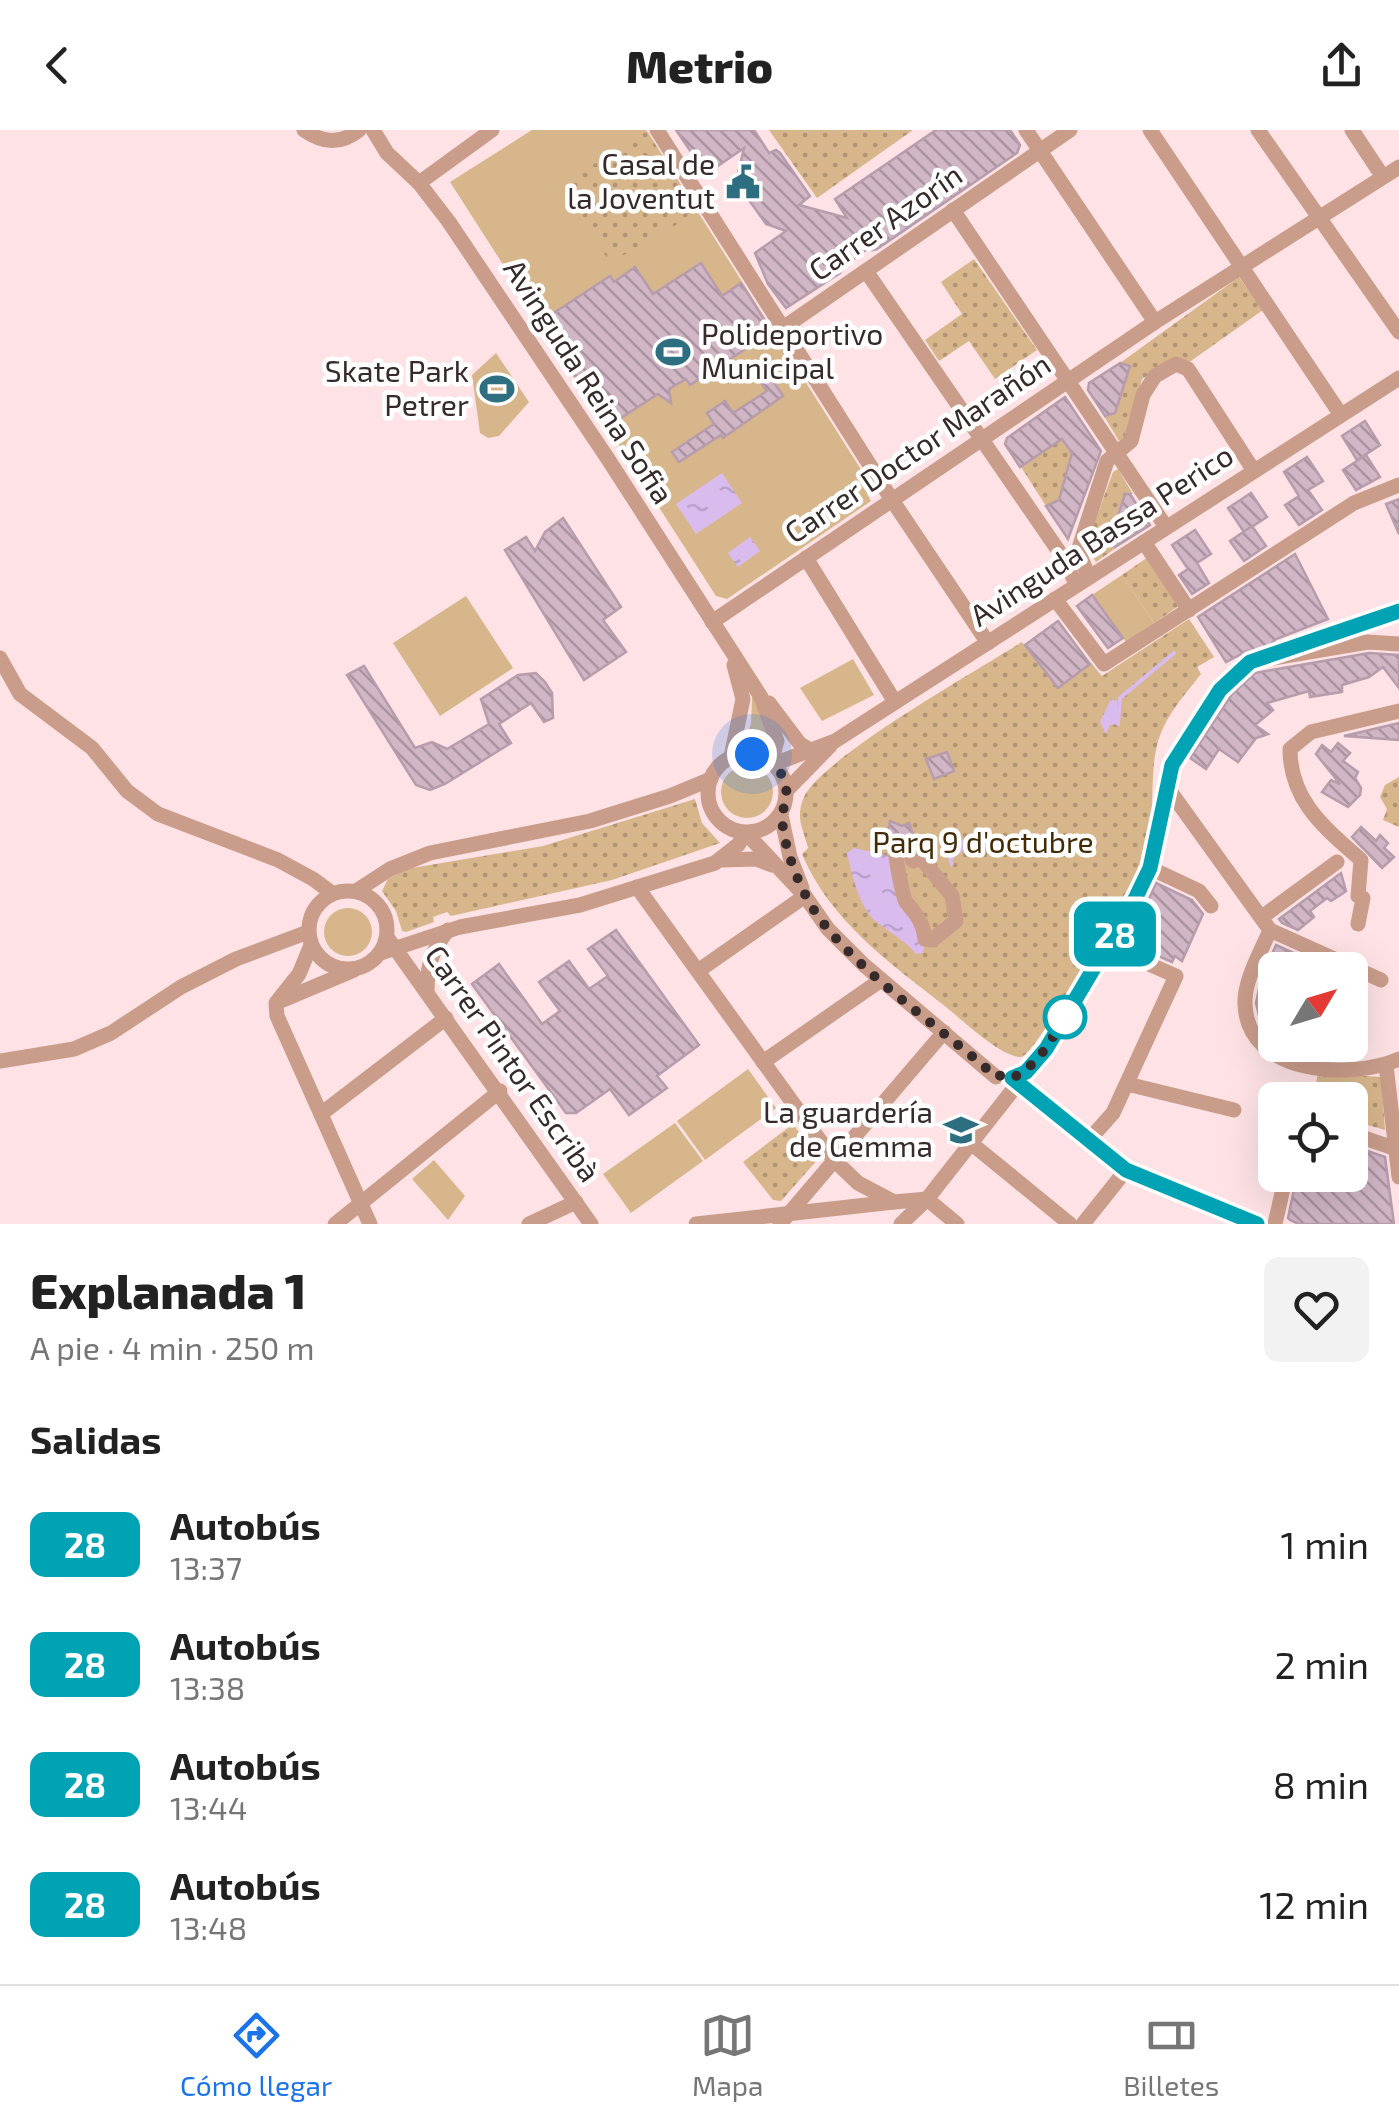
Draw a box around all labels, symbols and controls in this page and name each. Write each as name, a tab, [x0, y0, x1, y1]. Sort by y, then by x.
icon: back	[30, 38, 85, 93]
text: Metrio	[626, 38, 773, 92]
icon: share	[1314, 38, 1369, 93]
place label: Casal de la Joventut	[567, 145, 715, 215]
street label: Carrer Azorín	[801, 155, 968, 287]
public building icon: Casal de la Joventut	[724, 163, 762, 201]
street label: Avinguda Reina Sofia	[497, 252, 682, 510]
place label: Polideportivo Municipal	[701, 315, 883, 385]
sports icon: Polideportivo Municipal	[654, 333, 692, 371]
street label: Carrer Doctor Marañón	[777, 345, 1057, 550]
place label: Skate Park Petrer	[325, 352, 469, 422]
sports icon: Skate Park Petrer	[478, 370, 516, 408]
street label: Avinguda Bassa Perico	[963, 436, 1239, 633]
your location	[727, 729, 777, 779]
park label: Parq 9 d'octubre	[872, 823, 1094, 859]
line badge: 28	[1070, 902, 1160, 966]
text: 28	[1094, 913, 1136, 955]
street label: Carrer Pintor Escribà	[418, 938, 609, 1188]
north arrow	[1258, 952, 1368, 1062]
map controls	[1258, 952, 1368, 1192]
unlabelled marker	[1044, 996, 1086, 1038]
button: locate	[1258, 1082, 1368, 1192]
place label: La guardería de Gemma	[763, 1093, 933, 1163]
school or university icon: La guardería de Gemma	[942, 1111, 980, 1149]
button: heart	[1264, 1257, 1369, 1362]
text: Explanada 1	[30, 1261, 306, 1319]
text: A pie · 4 min · 250 m	[30, 1328, 315, 1366]
text: Salidas	[30, 1416, 161, 1462]
text: Autobús	[170, 1502, 321, 1548]
text: 1 min	[1281, 1521, 1369, 1567]
text: 28	[64, 1523, 106, 1565]
text: 13:37	[170, 1548, 242, 1586]
text: Autobús	[170, 1622, 321, 1668]
text: 2 min	[1274, 1641, 1369, 1687]
text: 28	[64, 1643, 106, 1685]
text: 13:38	[170, 1668, 245, 1706]
text: Autobús	[170, 1742, 321, 1788]
text: 8 min	[1273, 1761, 1369, 1807]
text: 28	[64, 1763, 106, 1805]
text: 13:44	[170, 1788, 247, 1826]
text: Autobús	[170, 1862, 321, 1908]
text: 12 min	[1259, 1881, 1369, 1927]
text: 28	[64, 1883, 106, 1925]
text: 13:48	[170, 1908, 247, 1946]
tab: Cómo llegar	[180, 2008, 332, 2102]
tab: Mapa	[692, 2008, 763, 2102]
tab: Billetes	[1123, 2008, 1219, 2102]

